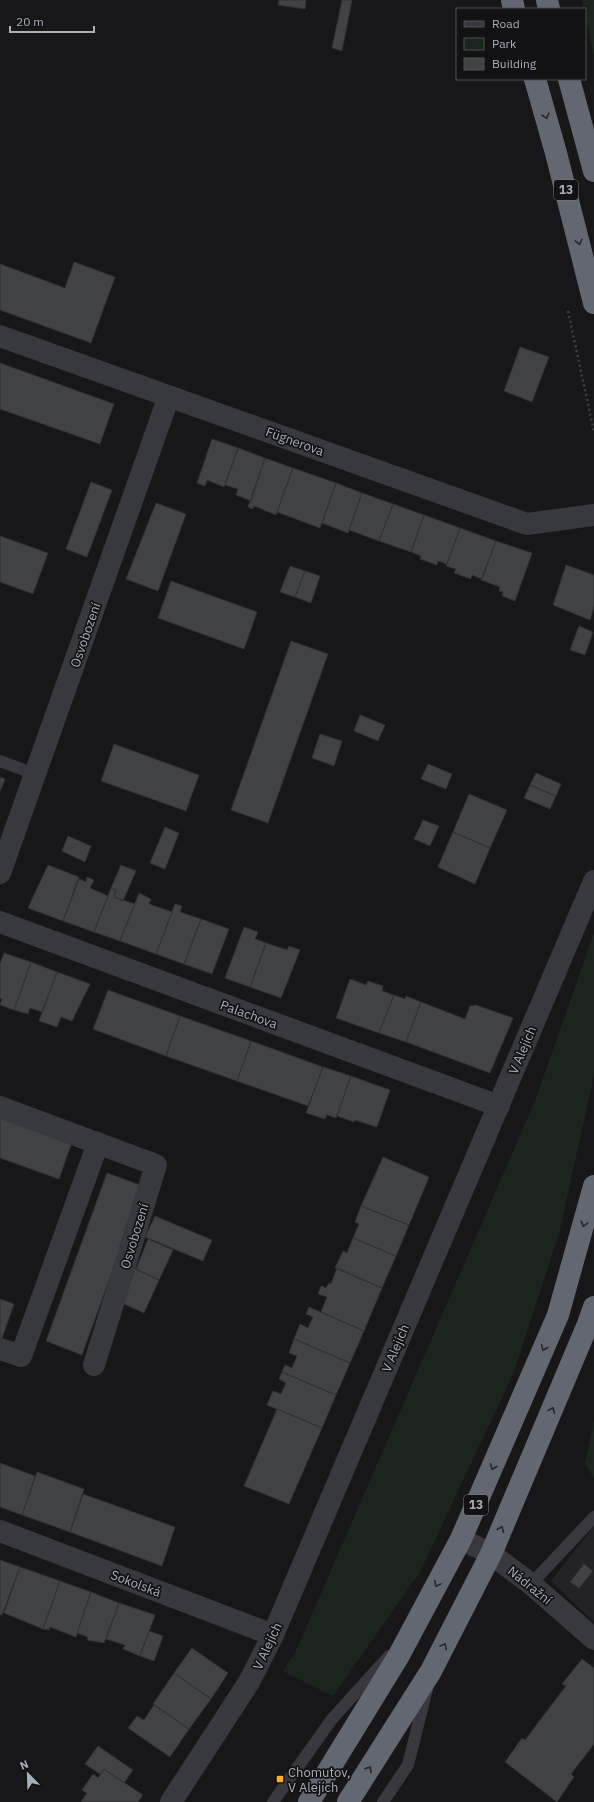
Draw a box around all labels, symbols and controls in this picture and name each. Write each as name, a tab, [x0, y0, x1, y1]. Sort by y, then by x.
scale bar	[10, 8, 94, 34]
legend	[456, 8, 586, 80]
text: 20 m	[16, 14, 44, 29]
text: Road	[492, 16, 520, 31]
text: Park	[492, 36, 517, 51]
text: Building	[492, 56, 537, 71]
one-way arrow	[541, 113, 550, 120]
road number: 13	[554, 180, 578, 200]
one-way arrow	[574, 239, 582, 245]
street label: Fügnerova	[263, 423, 326, 460]
street label: Osvobození	[66, 600, 105, 670]
street label: Palachova	[218, 996, 280, 1033]
street label: V Alejích	[505, 1024, 540, 1077]
street label: Osvobození	[117, 1201, 153, 1271]
one-way arrow	[580, 1221, 588, 1227]
street label: V Alejích	[378, 1322, 413, 1375]
one-way arrow	[541, 1344, 549, 1351]
one-way arrow	[547, 1406, 555, 1414]
one-way arrow	[490, 1462, 498, 1470]
road number: 13	[464, 1495, 488, 1515]
one-way arrow	[496, 1526, 504, 1534]
street label: Nádražní	[504, 1562, 556, 1609]
street label: Sokolská	[108, 1566, 163, 1601]
one-way arrow	[434, 1580, 442, 1587]
street label: V Alejích	[249, 1620, 286, 1673]
one-way arrow	[439, 1643, 447, 1650]
north arrow	[8, 1754, 48, 1794]
text: N	[18, 1757, 31, 1773]
place label: Chomutov, V Alejích	[288, 1764, 351, 1796]
one-way arrow	[365, 1766, 372, 1773]
marker: Chomutov, V Alejích	[275, 1774, 285, 1784]

